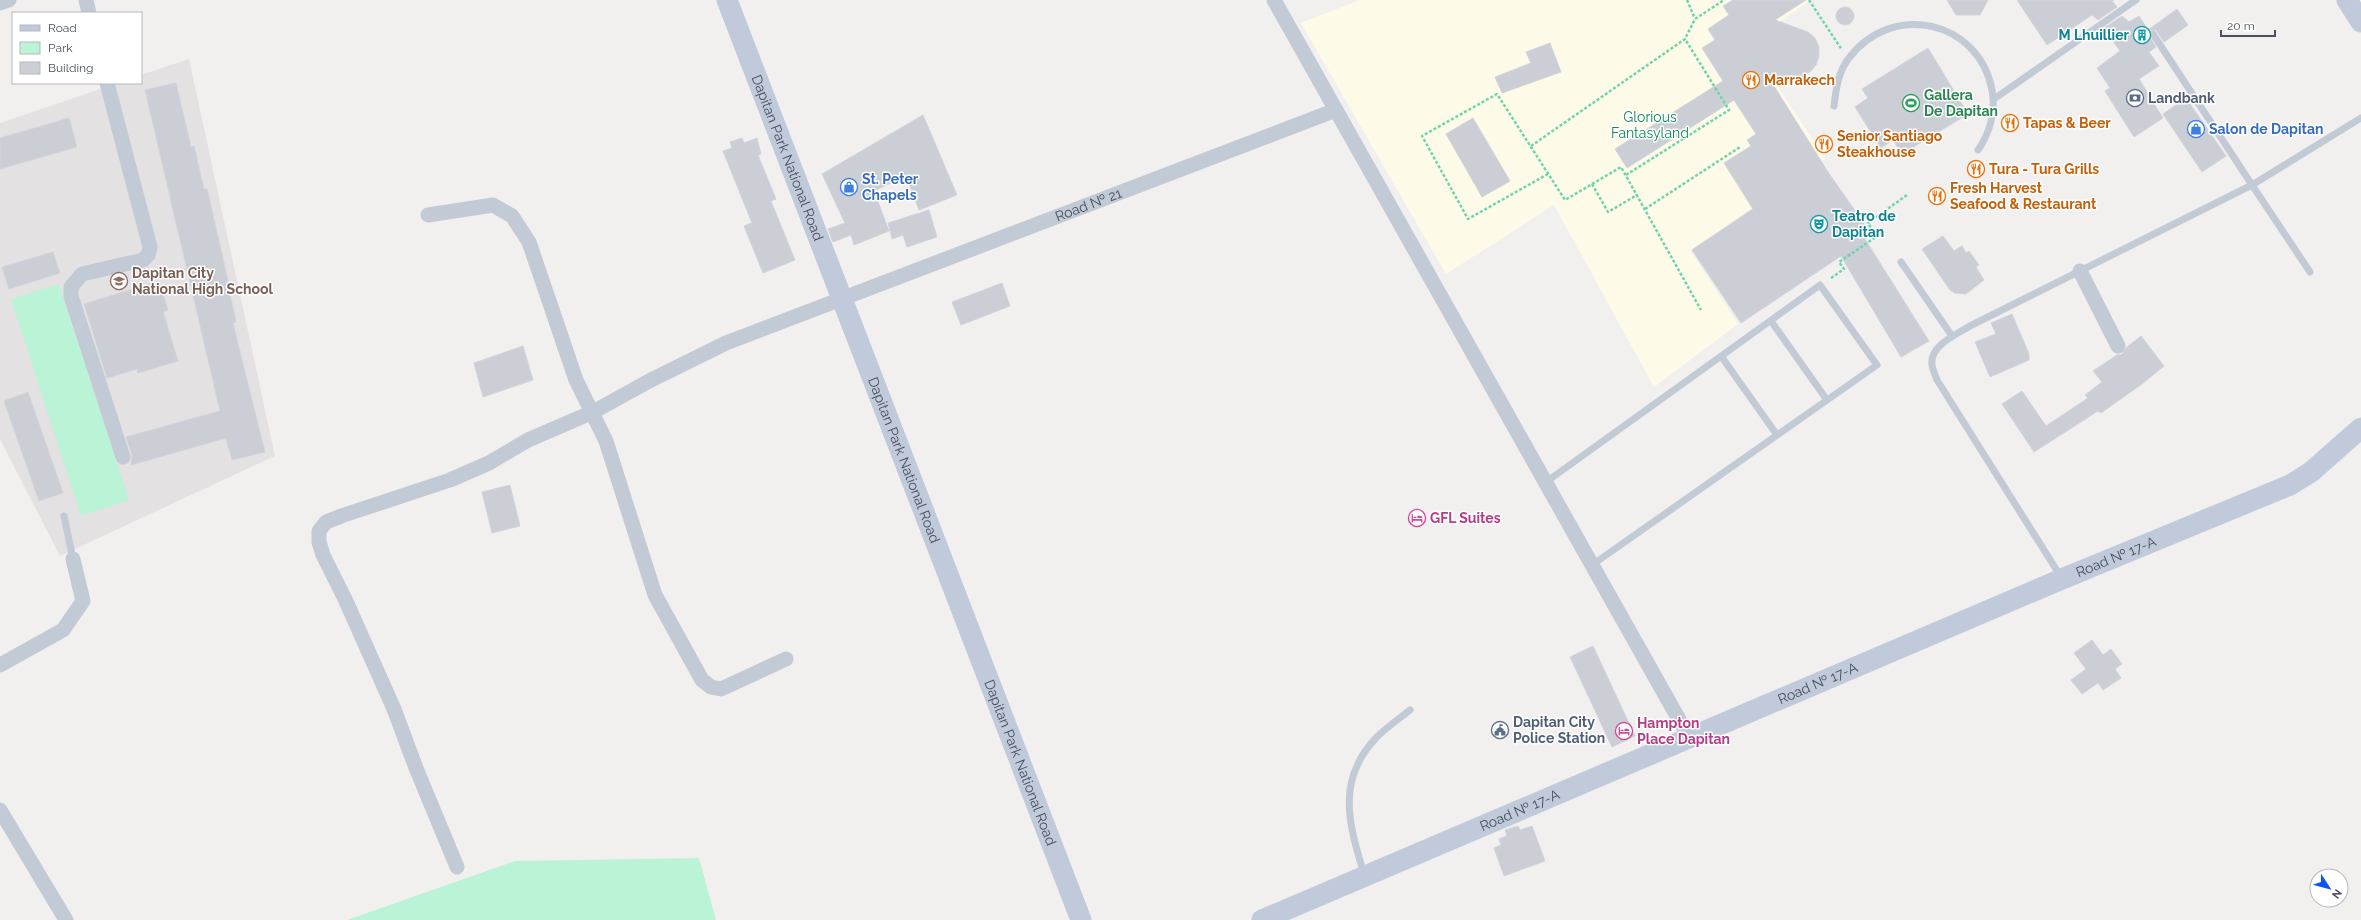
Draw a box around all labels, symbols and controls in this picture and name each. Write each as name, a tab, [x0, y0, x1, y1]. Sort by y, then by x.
legend	[12, 12, 142, 84]
scale bar	[2221, 12, 2275, 38]
text: 20 m	[2227, 19, 2255, 33]
text: Road	[48, 21, 77, 35]
building icon: M Lhuillier	[2132, 25, 2152, 45]
place label: M Lhuillier	[2058, 27, 2130, 43]
text: Park	[48, 41, 73, 55]
text: Building	[48, 61, 94, 75]
restaurant icon: Marrakech	[1741, 70, 1761, 90]
place label: Marrakech	[1764, 72, 1835, 88]
street label: Dapitan Park National Road	[749, 73, 827, 243]
place label: Gallera De Dapitan	[1924, 87, 1998, 119]
bank icon: Landbank	[2125, 88, 2145, 108]
place label: Landbank	[2148, 90, 2215, 106]
sports icon: Gallera De Dapitan	[1901, 93, 1921, 113]
park label: Glorious Fantasyland	[1611, 109, 1689, 141]
restaurant icon: Tapas & Beer	[2000, 113, 2020, 133]
place label: Tapas & Beer	[2023, 115, 2111, 131]
shop icon: Salon de Dapitan	[2186, 119, 2206, 139]
place label: Salon de Dapitan	[2209, 121, 2323, 137]
place label: Senior Santiago Steakhouse	[1837, 128, 1943, 160]
restaurant icon: Senior Santiago Steakhouse	[1814, 134, 1834, 154]
restaurant icon: Tura - Tura Grills	[1966, 159, 1986, 179]
place label: Tura - Tura Grills	[1989, 161, 2099, 177]
place label: St. Peter Chapels	[862, 171, 919, 203]
shop icon: St. Peter Chapels	[839, 177, 859, 197]
place label: Fresh Harvest Seafood & Restaurant	[1950, 180, 2097, 212]
street label: Road № 21	[1053, 185, 1124, 225]
restaurant icon: Fresh Harvest Seafood & Restaurant	[1927, 186, 1947, 206]
place label: Teatro de Dapitan	[1832, 208, 1896, 240]
theatre icon: Teatro de Dapitan	[1809, 214, 1829, 234]
place label: Dapitan City National High School	[132, 265, 273, 297]
school or university icon: Dapitan City National High School	[109, 271, 129, 291]
street label: Dapitan Park National Road	[865, 375, 943, 545]
hotel icon: GFL Suites	[1407, 508, 1427, 528]
place label: GFL Suites	[1430, 510, 1501, 526]
street label: Road № 17-A	[2074, 533, 2159, 580]
street label: Road № 17-A	[1775, 659, 1860, 707]
street label: Dapitan Park National Road	[981, 677, 1060, 848]
place label: Dapitan City Police Station	[1513, 714, 1605, 746]
place label: Hampton Place Dapitan	[1637, 715, 1730, 747]
public building icon: Dapitan City Police Station	[1490, 720, 1510, 740]
hotel icon: Hampton Place Dapitan	[1614, 721, 1634, 741]
street label: Road № 17-A	[1477, 786, 1562, 834]
north arrow	[2309, 868, 2349, 908]
text: N	[2329, 886, 2344, 901]

